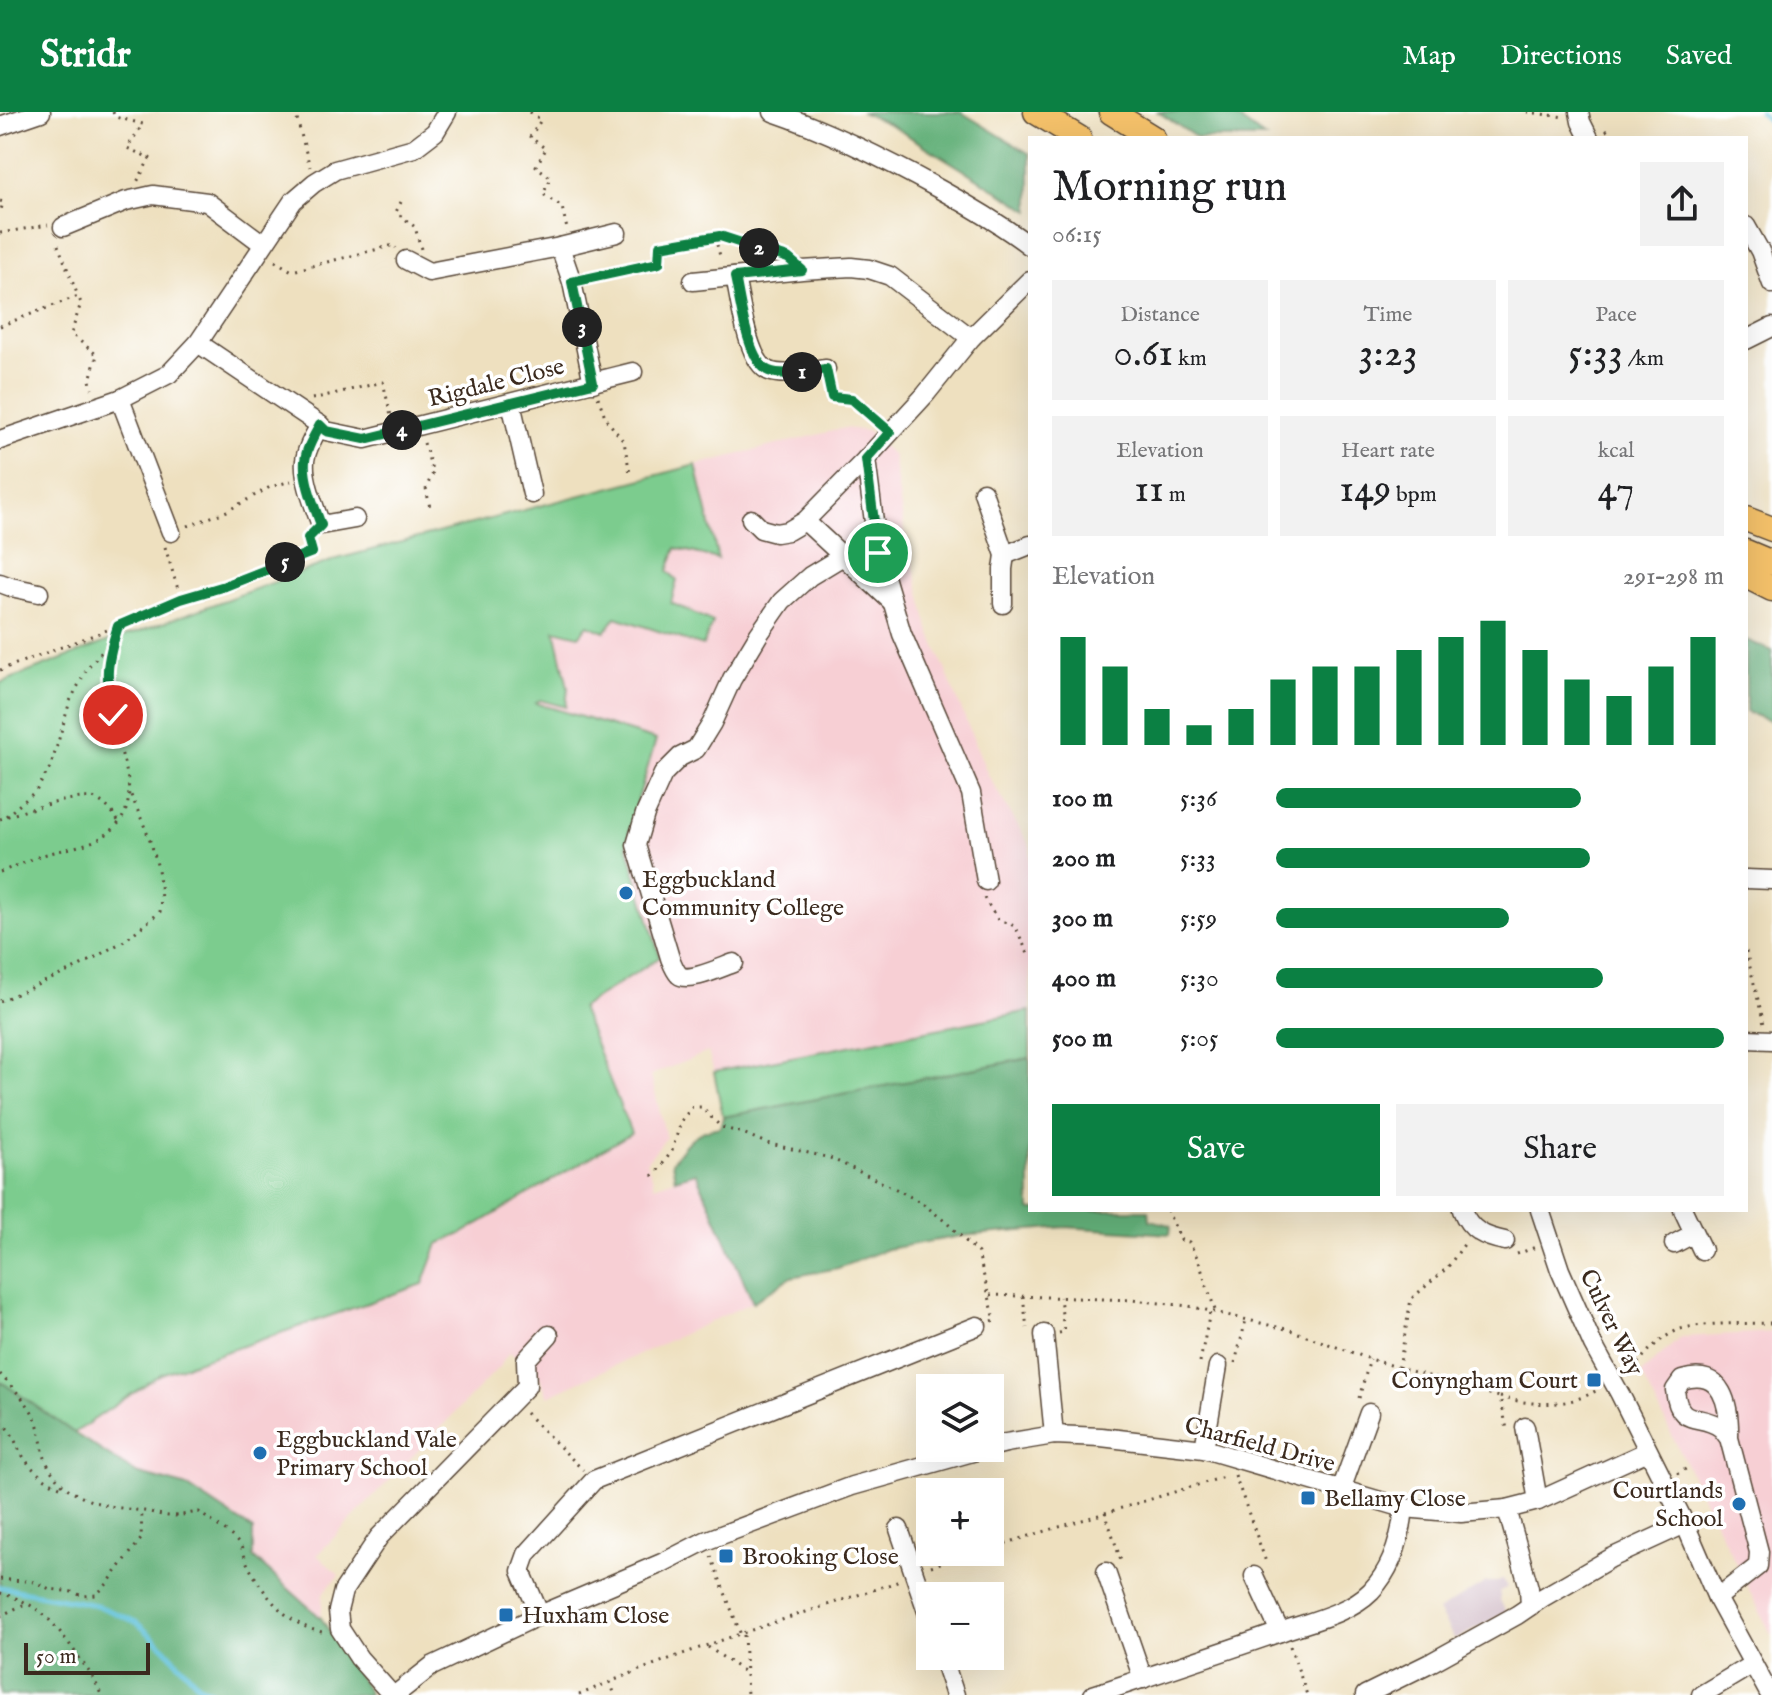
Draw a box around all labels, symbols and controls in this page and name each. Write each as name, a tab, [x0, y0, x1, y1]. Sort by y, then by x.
text: Stridr	[40, 32, 131, 80]
text: Map	[1402, 39, 1456, 74]
text: Directions	[1500, 39, 1622, 74]
text: Saved	[1666, 39, 1732, 74]
text: Morning run	[1052, 160, 1287, 216]
button: share	[1640, 162, 1724, 246]
text: 06:15	[1052, 218, 1102, 251]
pin: 2	[739, 228, 779, 268]
text: 2	[754, 234, 764, 262]
text: Distance	[1120, 301, 1200, 329]
text: Time	[1364, 301, 1412, 329]
text: Pace	[1595, 301, 1637, 329]
pin: 3	[562, 307, 602, 347]
text: 3	[578, 313, 586, 341]
text: 0.61	[1113, 329, 1173, 380]
text: 3:23	[1358, 329, 1418, 380]
text: 5:33	[1568, 329, 1623, 380]
text: km	[1173, 345, 1207, 373]
text: /km	[1623, 345, 1664, 373]
street label: Rigdale Close	[425, 352, 568, 415]
pin: 1	[782, 352, 822, 392]
text: 1	[798, 358, 806, 386]
pin: 4	[382, 410, 422, 450]
text: 4	[397, 416, 407, 444]
text: Elevation	[1116, 437, 1204, 465]
text: Heart rate	[1341, 437, 1435, 465]
text: kcal	[1598, 437, 1634, 465]
text: 11	[1134, 465, 1164, 516]
text: 149	[1339, 465, 1391, 516]
text: 47	[1597, 465, 1635, 516]
text: m	[1164, 481, 1186, 509]
text: bpm	[1391, 481, 1437, 509]
pin	[844, 519, 912, 587]
icon: arrive	[856, 531, 900, 575]
pin: 5	[265, 542, 305, 582]
text: 5	[281, 548, 289, 576]
text: Elevation	[1052, 560, 1155, 593]
text: 291–298 m	[1623, 560, 1724, 593]
pin	[79, 681, 147, 749]
icon: check	[91, 693, 135, 737]
text: 100 m	[1052, 782, 1113, 815]
text: 5:36	[1180, 782, 1217, 815]
text: 200 m	[1052, 842, 1116, 875]
text: 5:33	[1180, 842, 1216, 875]
place label: Eggbuckland Community College	[642, 865, 844, 924]
marker: Eggbuckland Community College	[617, 884, 635, 902]
text: 300 m	[1052, 902, 1113, 935]
text: 5:59	[1180, 902, 1217, 935]
text: 400 m	[1052, 962, 1116, 995]
text: 5:30	[1180, 962, 1219, 995]
text: 500 m	[1052, 1022, 1113, 1055]
text: 5:05	[1180, 1022, 1218, 1055]
button: Save	[1052, 1104, 1380, 1196]
button: Share	[1396, 1104, 1724, 1196]
street label: Culver Way	[1572, 1264, 1650, 1381]
place label: Conyngham Court	[1391, 1366, 1578, 1397]
marker: Conyngham Court	[1585, 1371, 1603, 1389]
map controls	[916, 1374, 1004, 1670]
button: layers	[916, 1374, 1004, 1462]
street label: Charfield Drive	[1181, 1410, 1338, 1480]
place label: Eggbuckland Vale Primary School	[276, 1425, 457, 1484]
marker: Eggbuckland Vale Primary School	[251, 1444, 269, 1462]
place label: Courtlands School	[1613, 1476, 1723, 1535]
button: +	[916, 1478, 1004, 1566]
place label: Bellamy Close	[1324, 1484, 1466, 1515]
marker: Bellamy Close	[1299, 1489, 1317, 1507]
marker: Courtlands School	[1730, 1495, 1748, 1513]
place label: Brooking Close	[742, 1542, 899, 1573]
marker: Brooking Close	[717, 1547, 735, 1565]
button: −	[916, 1582, 1004, 1670]
place label: Huxham Close	[522, 1601, 669, 1632]
marker: Huxham Close	[497, 1606, 515, 1624]
scale bar	[24, 1639, 150, 1675]
text: 50 m	[36, 1643, 77, 1671]

